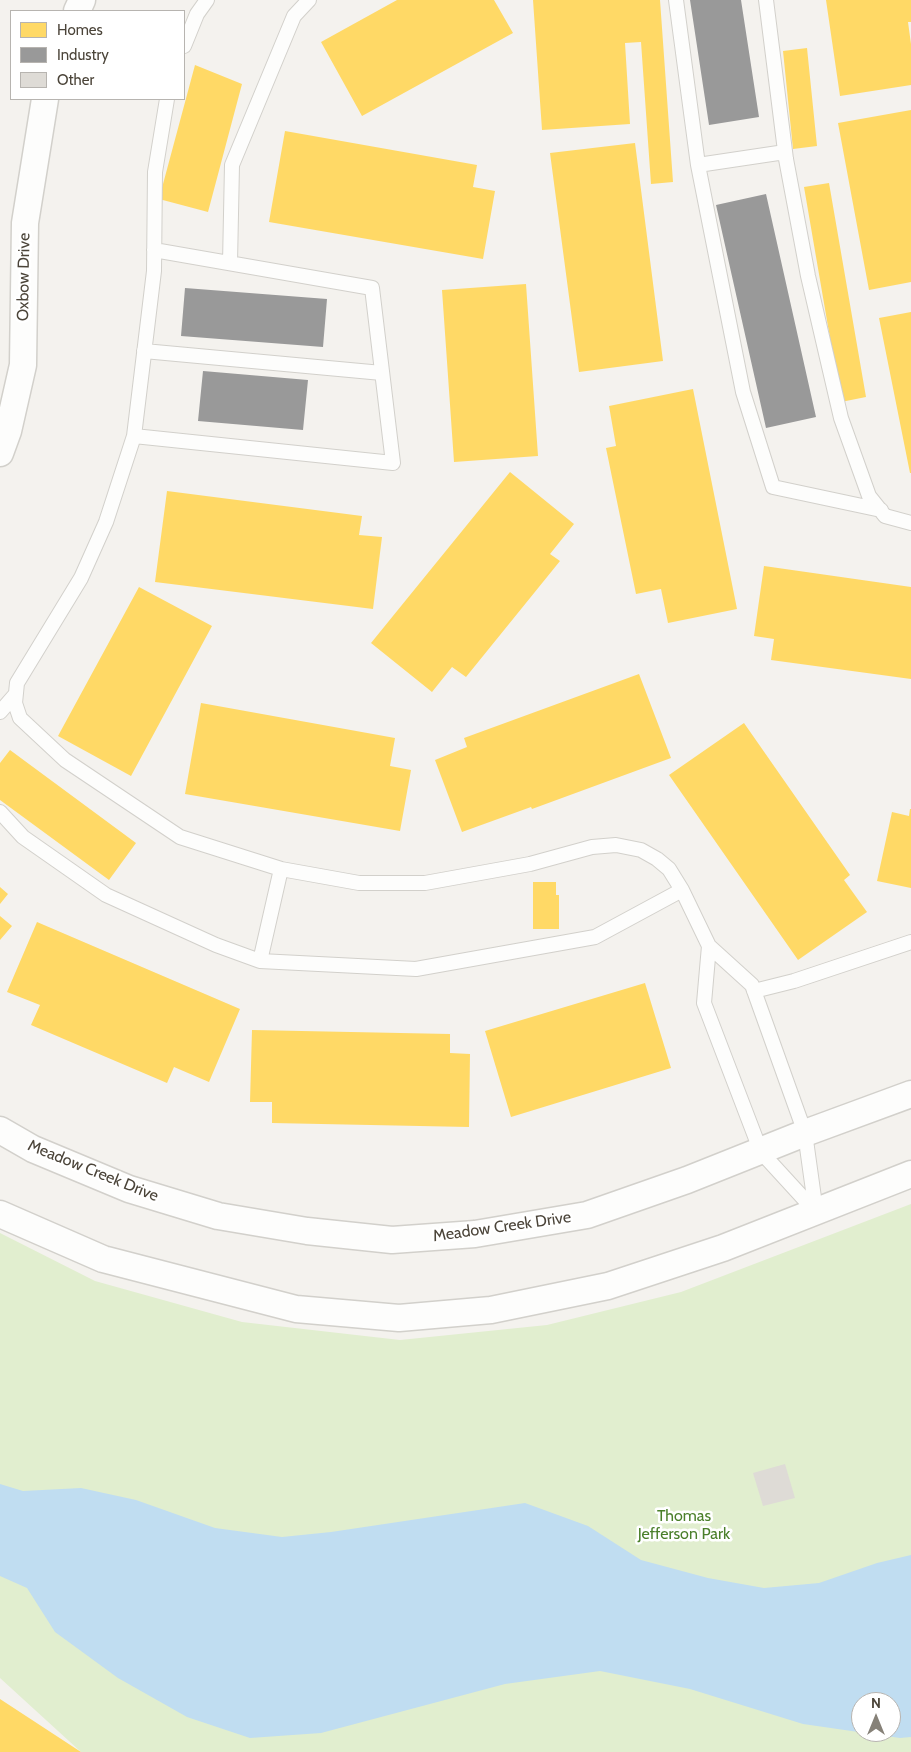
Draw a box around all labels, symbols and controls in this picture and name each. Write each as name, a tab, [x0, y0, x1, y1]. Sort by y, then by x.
legend	[10, 10, 185, 100]
text: Homes	[57, 21, 103, 39]
text: Industry	[57, 46, 109, 64]
text: Other	[57, 71, 94, 89]
street label: Oxbow Drive	[14, 233, 34, 321]
street label: Meadow Creek Drive	[25, 1136, 161, 1206]
street label: Meadow Creek Drive	[432, 1208, 572, 1246]
park label: Thomas Jefferson Park	[638, 1506, 730, 1544]
north arrow	[851, 1692, 901, 1742]
text: N	[871, 1694, 881, 1712]

